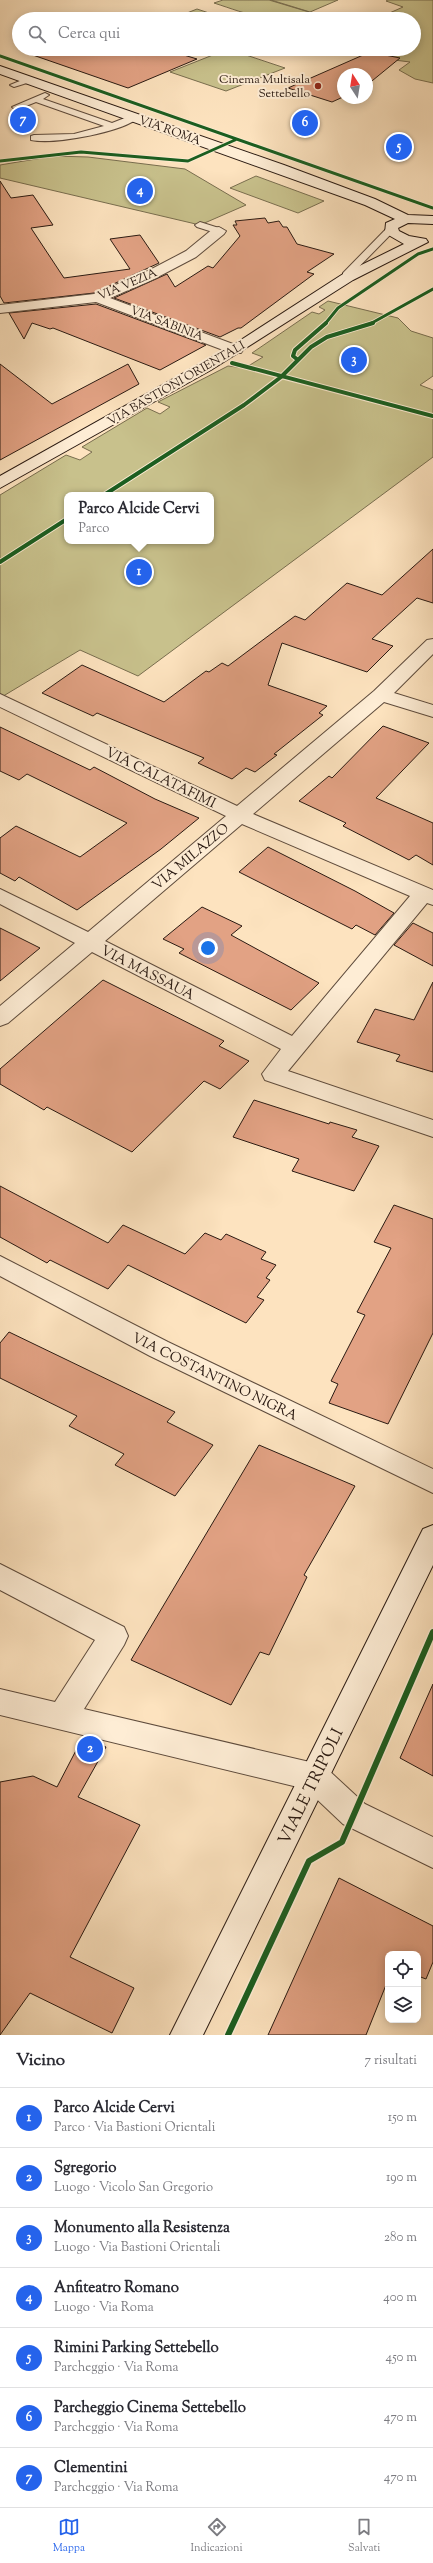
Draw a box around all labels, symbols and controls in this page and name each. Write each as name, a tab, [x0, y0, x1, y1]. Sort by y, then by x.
search box	[12, 12, 421, 56]
icon: search	[26, 23, 48, 45]
text: Cerca qui	[58, 24, 120, 45]
north arrow	[337, 68, 373, 104]
place label: Cinema Multisala Settebello	[219, 71, 310, 103]
marker: Cinema Multisala Settebello	[313, 81, 323, 91]
pin: 7	[10, 105, 36, 135]
pin: 6	[292, 108, 318, 138]
street label: VIA ROMA	[136, 111, 204, 151]
pin: 5	[386, 132, 412, 162]
pin: 4	[127, 176, 153, 206]
street label: VIA VEZIA	[95, 264, 160, 306]
street label: VIA SABINIA	[127, 302, 206, 346]
street label: VIA BASTIONI ORIENTALI	[104, 337, 249, 431]
pin: 3	[341, 345, 367, 375]
popup	[64, 492, 214, 544]
text: Parco Alcide Cervi	[79, 499, 199, 520]
text: Parco	[79, 520, 109, 538]
pin: 1	[126, 557, 152, 587]
street label: VIA CALATAFIMI	[102, 743, 219, 814]
street label: VIA MILAZZO	[148, 819, 234, 896]
your location	[198, 938, 218, 958]
street label: VIA MASSAUA	[97, 941, 198, 1006]
street label: VIA COSTANTINO NIGRA	[128, 1329, 301, 1427]
street label: VIALE TRIPOLI	[273, 1724, 351, 1849]
pin: 2	[77, 1734, 103, 1764]
map controls	[385, 1951, 421, 2023]
button: locate	[385, 1951, 421, 1987]
button: layers	[385, 1987, 421, 2023]
text: Vicino	[16, 2049, 65, 2073]
text: 7 risultati	[365, 2052, 417, 2070]
text: Parco Alcide Cervi	[54, 2098, 175, 2119]
text: 1	[27, 2109, 31, 2127]
text: 150 m	[388, 2109, 417, 2127]
text: Parco · Via Bastioni Orientali	[54, 2119, 215, 2137]
text: Sgregorio	[54, 2158, 116, 2179]
text: 2	[26, 2169, 32, 2187]
text: 190 m	[386, 2169, 417, 2187]
text: Luogo · Vicolo San Gregorio	[54, 2179, 213, 2197]
text: Monumento alla Resistenza	[54, 2218, 230, 2239]
text: 3	[26, 2229, 32, 2247]
text: 280 m	[384, 2229, 417, 2247]
text: Luogo · Via Bastioni Orientali	[54, 2239, 220, 2257]
text: Anfiteatro Romano	[54, 2278, 179, 2299]
text: 4	[26, 2289, 32, 2307]
text: 400 m	[383, 2289, 417, 2307]
text: Luogo · Via Roma	[54, 2299, 154, 2317]
text: Rimini Parking Settebello	[54, 2338, 219, 2359]
text: 5	[27, 2349, 31, 2367]
text: 450 m	[386, 2349, 417, 2367]
text: Parcheggio · Via Roma	[54, 2359, 178, 2377]
text: Parcheggio Cinema Settebello	[54, 2398, 246, 2419]
text: 6	[26, 2409, 32, 2427]
text: 470 m	[384, 2409, 417, 2427]
text: Parcheggio · Via Roma	[54, 2419, 178, 2437]
text: Clementini	[54, 2458, 128, 2479]
text: 7	[26, 2469, 32, 2487]
text: 470 m	[384, 2469, 417, 2487]
text: Parcheggio · Via Roma	[54, 2479, 178, 2497]
tab: Mappa	[53, 2516, 85, 2556]
tab: Indicazioni	[190, 2516, 243, 2556]
tab: Salvati	[348, 2516, 380, 2556]

